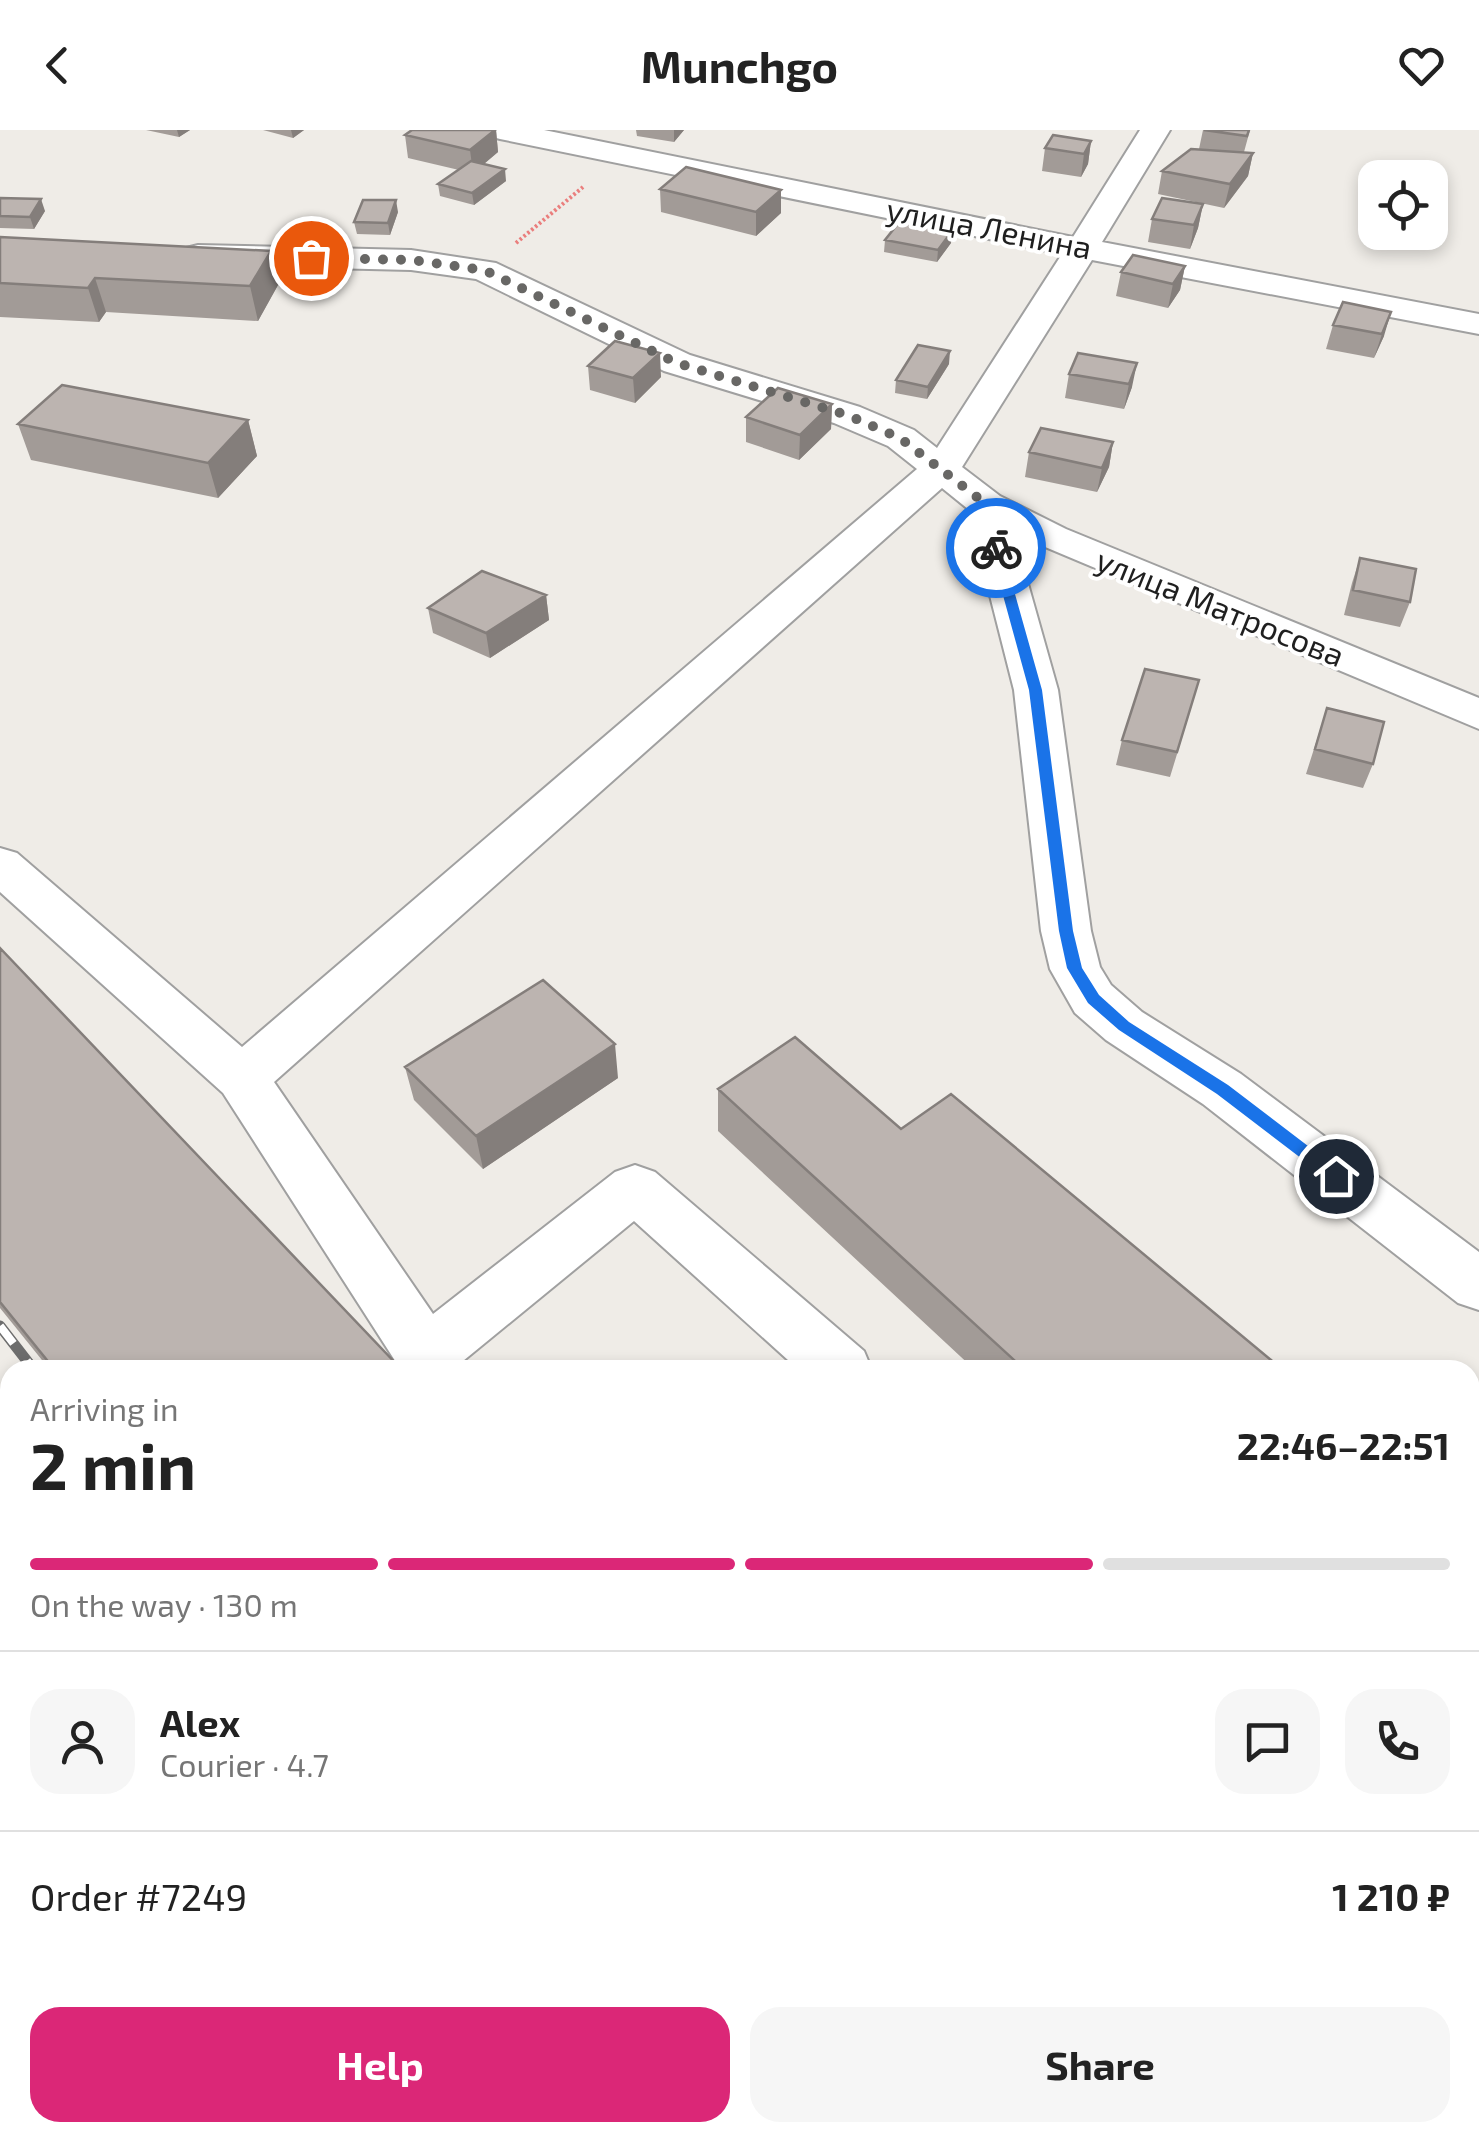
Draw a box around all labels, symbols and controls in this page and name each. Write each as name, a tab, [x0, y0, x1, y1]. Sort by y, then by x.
icon: back	[30, 38, 85, 93]
text: Munchgo	[641, 38, 838, 92]
icon: heart	[1394, 38, 1449, 93]
map controls	[1358, 160, 1448, 250]
button: locate	[1358, 160, 1448, 250]
street label: улица Ленина	[883, 189, 1095, 267]
pin	[269, 216, 354, 301]
icon: bag	[284, 231, 339, 286]
courier	[946, 498, 1046, 598]
icon: bike	[969, 521, 1024, 576]
street label: улица Матросова	[1091, 539, 1350, 674]
pin	[1294, 1134, 1379, 1219]
icon: home	[1309, 1149, 1364, 1204]
text: Arriving in	[30, 1389, 179, 1427]
text: 22:46–22:51	[1237, 1422, 1450, 1468]
text: 2 min	[30, 1425, 196, 1503]
text: On the way · 130 m	[30, 1585, 298, 1623]
button: person	[30, 1689, 135, 1794]
button: chat	[1215, 1689, 1320, 1794]
button: phone	[1345, 1689, 1450, 1794]
text: Alex	[160, 1699, 240, 1745]
text: Courier · 4.7	[160, 1745, 329, 1783]
text: Order #7249	[30, 1873, 247, 1919]
text: 1 210 ₽	[1332, 1873, 1450, 1919]
button: Help	[30, 2007, 730, 2122]
button: Share	[750, 2007, 1450, 2122]

